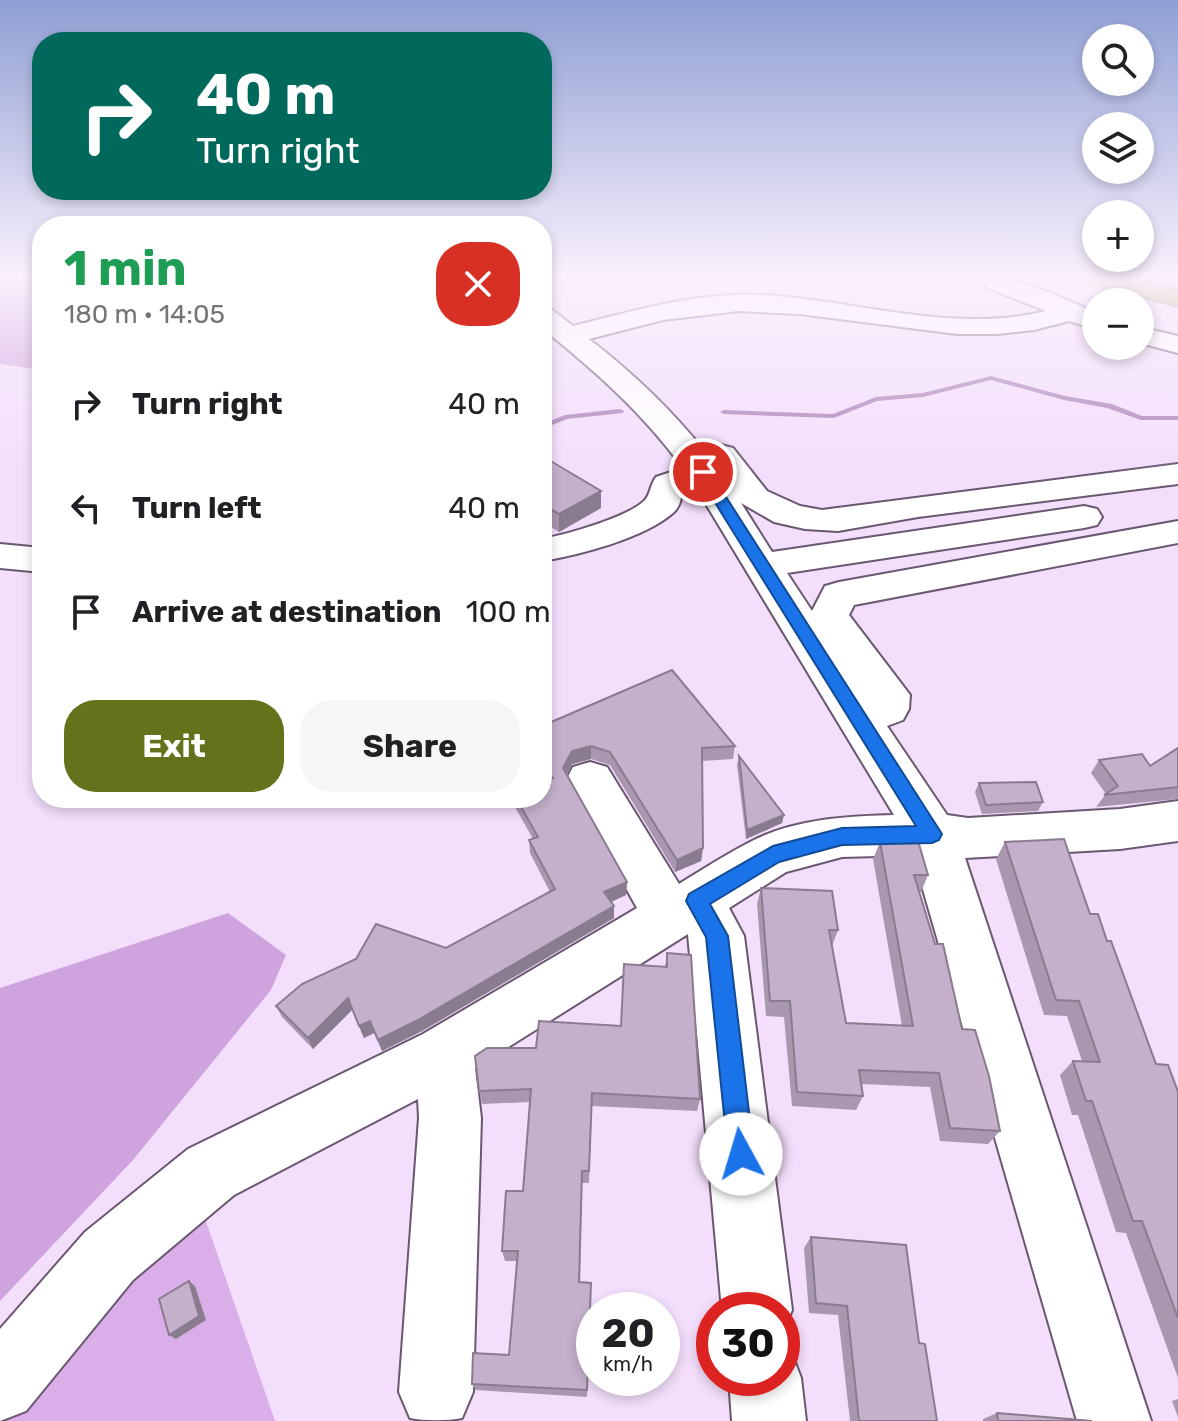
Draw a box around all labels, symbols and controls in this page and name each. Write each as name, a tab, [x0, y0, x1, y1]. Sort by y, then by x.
map controls	[1082, 24, 1154, 360]
button: search	[1082, 24, 1154, 96]
text: 40 m	[196, 62, 336, 128]
icon: right	[64, 64, 168, 168]
button: layers	[1082, 112, 1154, 184]
text: Turn right	[196, 129, 360, 172]
button: +	[1082, 200, 1154, 272]
text: 1 min	[64, 240, 187, 297]
button: close	[436, 242, 520, 326]
button: −	[1082, 288, 1154, 360]
text: 180 m · 14:05	[64, 299, 225, 330]
icon: right	[64, 382, 108, 426]
text: Turn right	[132, 386, 283, 422]
text: 40 m	[448, 386, 520, 422]
pin	[669, 438, 737, 506]
icon: arrive	[681, 450, 725, 494]
icon: left	[64, 486, 108, 530]
text: Turn left	[132, 490, 262, 526]
text: 40 m	[448, 490, 520, 526]
icon: arrive	[64, 590, 108, 634]
text: Arrive at destination	[132, 594, 442, 630]
text: 100 m	[466, 594, 551, 630]
button: Exit	[64, 700, 284, 792]
button: Share	[300, 700, 520, 792]
position arrow	[699, 1112, 783, 1196]
speed limit sign: 30	[696, 1292, 800, 1396]
text: 20	[601, 1310, 655, 1357]
text: km/h	[603, 1352, 653, 1376]

